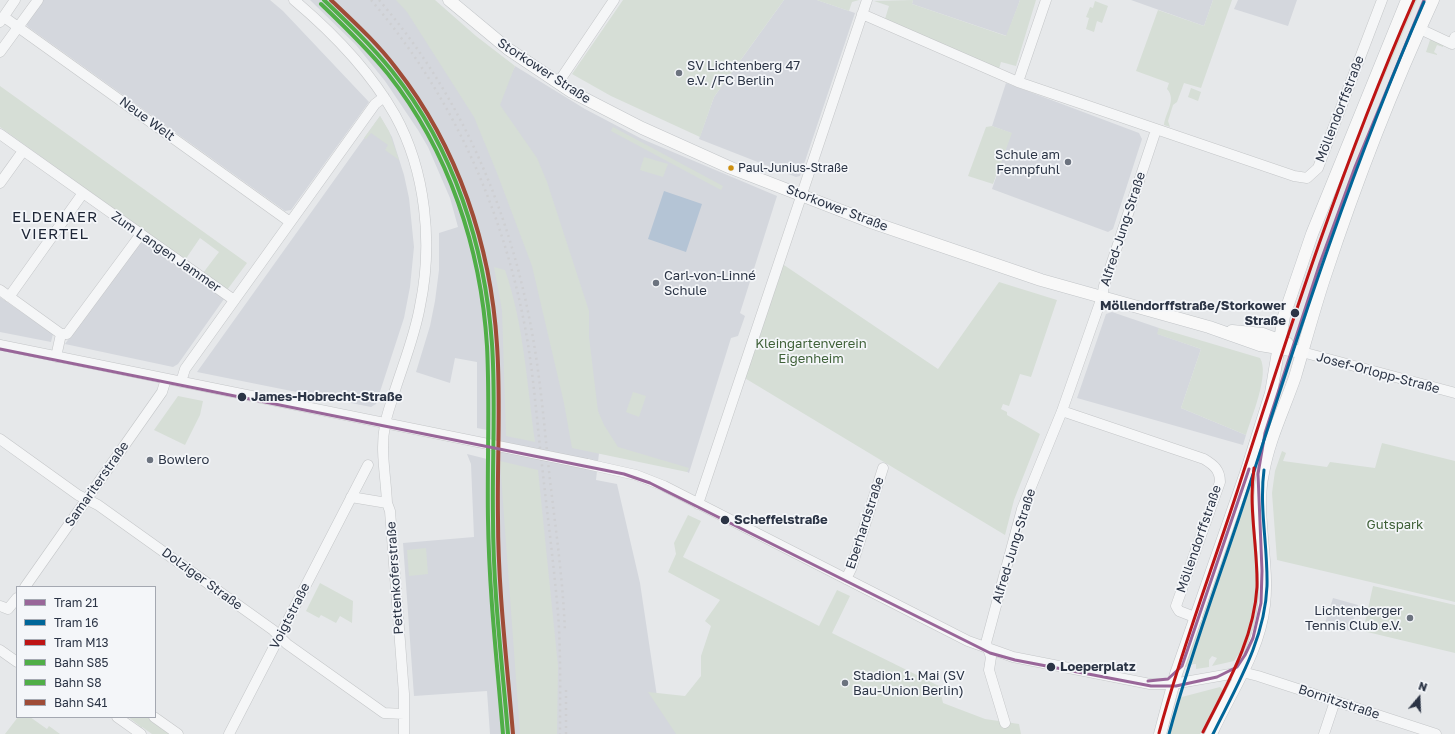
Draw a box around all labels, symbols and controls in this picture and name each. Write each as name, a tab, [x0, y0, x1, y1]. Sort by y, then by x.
street label: Storkower Straße	[495, 35, 593, 107]
street label: Möllendorffstraße	[1312, 54, 1368, 164]
place label: SV Lichtenberg 47 e.V. /FC Berlin	[687, 58, 800, 89]
marker: SV Lichtenberg 47 e.V. /FC Berlin	[674, 68, 684, 78]
street label: Neue Welt	[116, 94, 178, 144]
place label: Schule am Fennpfuhl	[995, 147, 1060, 178]
marker: Schule am Fennpfuhl	[1063, 157, 1073, 167]
place label: Paul-Junius-Straße	[738, 161, 848, 175]
marker: Paul-Junius-Straße	[726, 163, 736, 173]
street label: Alfred-Jung-Straße	[1097, 170, 1149, 288]
street label: Storkower Straße	[784, 181, 890, 235]
district label: ELDENAER VIERTEL	[12, 208, 98, 243]
street label: Zum Langen Jammer	[108, 208, 224, 296]
place label: Carl-von-Linné Schule	[664, 268, 756, 299]
marker: Carl-von-Linné Schule	[651, 278, 661, 288]
place label: Möllendorffstraße/Storkower Straße	[1100, 298, 1286, 329]
marker: Möllendorffstraße/Storkower Straße	[1289, 307, 1301, 319]
park label: Kleingartenverein Eigenheim	[755, 336, 867, 367]
street label: Josef-Orlopp-Straße	[1315, 349, 1441, 397]
place label: James-Hobrecht-Straße	[251, 389, 402, 405]
marker: James-Hobrecht-Straße	[236, 391, 248, 403]
street label: Samariterstraße	[62, 438, 132, 530]
place label: Bowlero	[158, 452, 209, 468]
marker: Bowlero	[145, 455, 155, 465]
street label: Eberhardstraße	[843, 475, 887, 571]
street label: Möllendorffstraße	[1173, 483, 1225, 595]
street label: Alfred-Jung-Straße	[989, 487, 1039, 605]
place label: Scheffelstraße	[734, 512, 828, 528]
marker: Scheffelstraße	[719, 514, 731, 526]
park label: Gutspark	[1367, 517, 1423, 533]
street label: Pettenkoferstraße	[383, 521, 407, 635]
street label: Dolziger Straße	[159, 545, 245, 613]
street label: Voigtstraße	[267, 580, 313, 652]
legend	[16, 586, 156, 718]
text: Tram 21	[54, 595, 98, 610]
place label: Lichtenberger Tennis Club e.V.	[1305, 603, 1402, 634]
marker: Lichtenberger Tennis Club e.V.	[1405, 613, 1415, 623]
text: Tram 16	[54, 615, 98, 630]
text: Tram M13	[54, 635, 108, 650]
text: Bahn S85	[54, 655, 109, 670]
place label: Loeperplatz	[1060, 659, 1136, 675]
marker: Loeperplatz	[1045, 661, 1057, 673]
place label: Stadion 1. Mai (SV Bau-Union Berlin)	[853, 668, 965, 699]
text: Bahn S8	[54, 675, 102, 690]
marker: Stadion 1. Mai (SV Bau-Union Berlin)	[840, 678, 850, 688]
north arrow	[1399, 678, 1439, 718]
text: N	[1417, 679, 1429, 694]
street label: Bornitzstraße	[1296, 682, 1382, 722]
text: Bahn S41	[54, 695, 107, 710]

